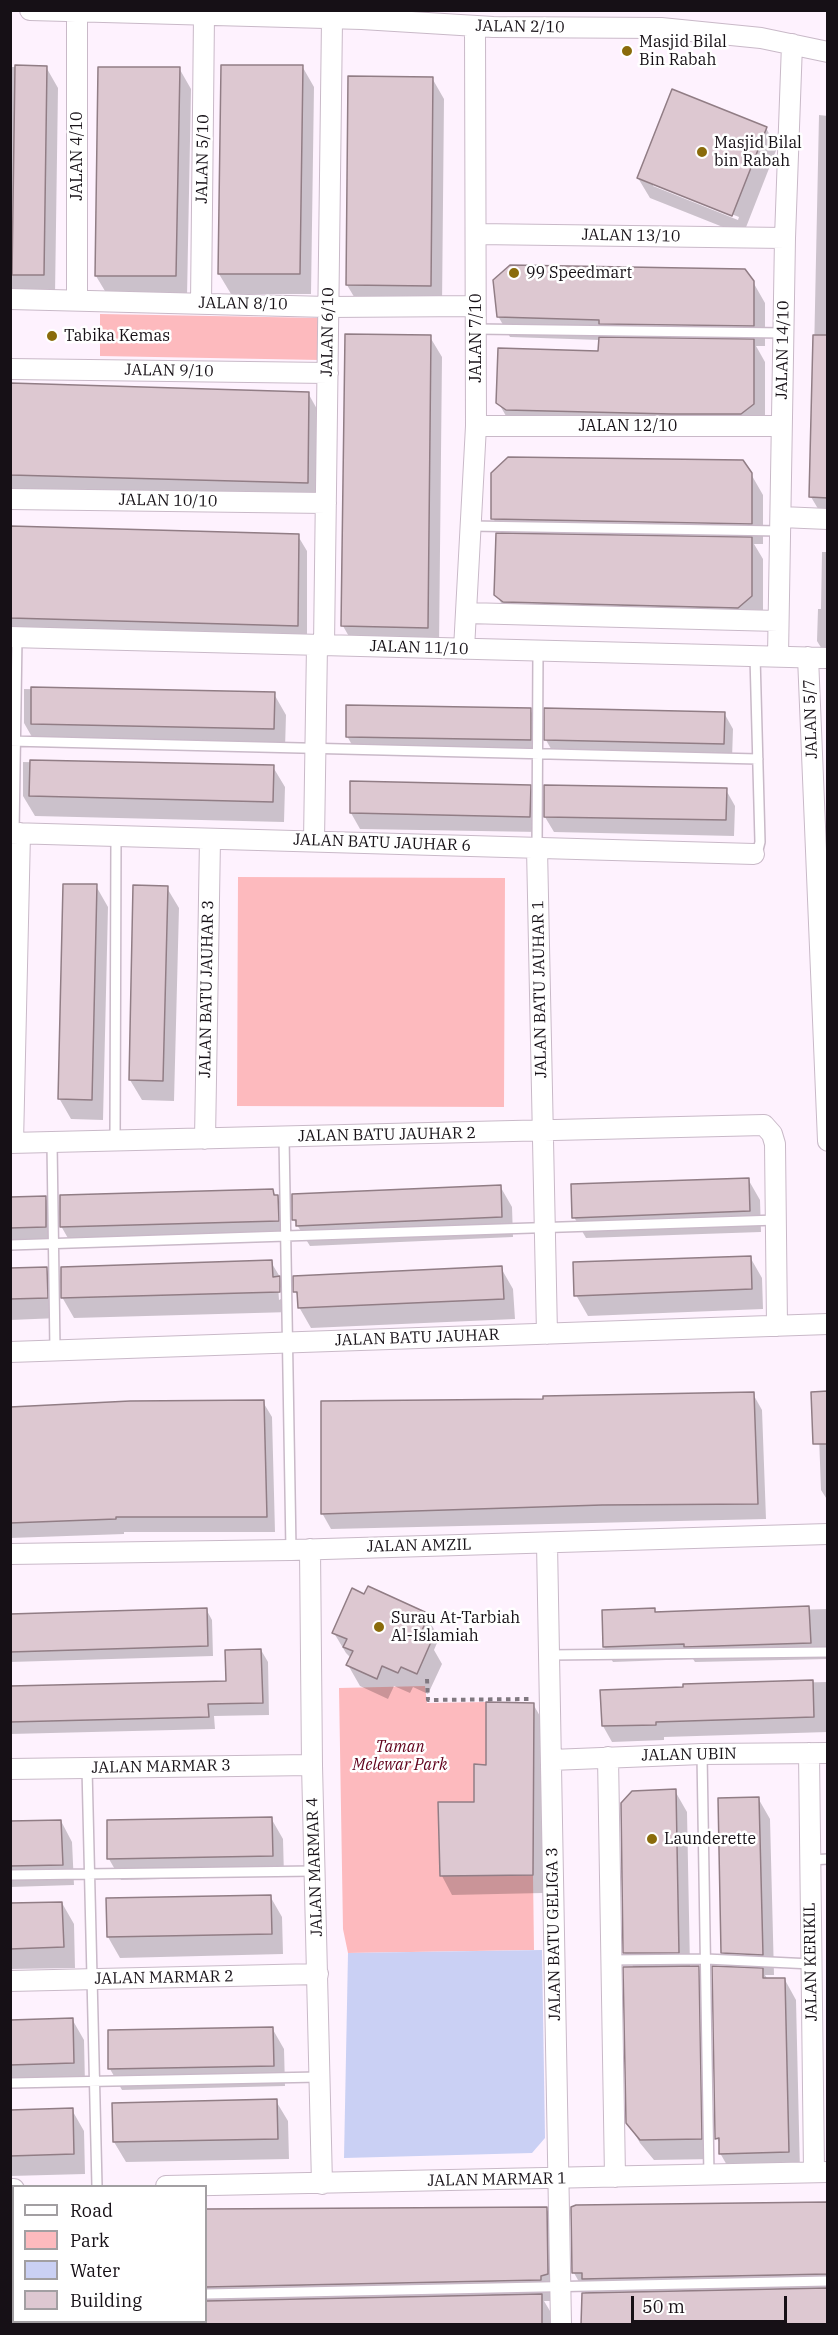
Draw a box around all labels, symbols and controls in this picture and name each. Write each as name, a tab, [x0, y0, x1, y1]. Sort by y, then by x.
street label: JALAN 2/10	[475, 17, 565, 37]
place label: Masjid Bilal Bin Rabah	[639, 32, 727, 70]
marker: Masjid Bilal Bin Rabah	[620, 44, 634, 58]
street label: JALAN 4/10	[67, 111, 87, 201]
street label: JALAN 5/10	[193, 114, 213, 204]
place label: Masjid Bilal bin Rabah	[714, 133, 802, 171]
marker: Masjid Bilal bin Rabah	[695, 145, 709, 159]
street label: JALAN 13/10	[581, 226, 681, 246]
place label: 99 Speedmart	[526, 263, 632, 283]
marker: 99 Speedmart	[507, 266, 521, 280]
street label: JALAN 6/10	[318, 287, 338, 377]
street label: JALAN 7/10	[466, 293, 486, 383]
street label: JALAN 8/10	[198, 294, 288, 314]
street label: JALAN 14/10	[773, 300, 793, 400]
place label: Tabika Kemas	[64, 326, 170, 346]
marker: Tabika Kemas	[45, 329, 59, 343]
street label: JALAN 9/10	[124, 361, 214, 381]
street label: JALAN 12/10	[579, 416, 677, 436]
street label: JALAN 10/10	[118, 491, 218, 511]
street label: JALAN 11/10	[369, 637, 469, 659]
street label: JALAN 5/7	[800, 679, 822, 759]
street label: JALAN BATU JAUHAR 6	[293, 830, 471, 856]
street label: JALAN BATU JAUHAR 3	[196, 900, 218, 1078]
street label: JALAN BATU JAUHAR 1	[529, 900, 551, 1078]
street label: JALAN BATU JAUHAR 2	[298, 1124, 476, 1146]
street label: JALAN BATU JAUHAR	[334, 1326, 500, 1350]
street label: JALAN AMZIL	[366, 1535, 472, 1557]
place label: Surau At-Tarbiah Al-Islamiah	[391, 1608, 520, 1646]
marker: Surau At-Tarbiah Al-Islamiah	[372, 1620, 386, 1634]
park label: Taman Melewar Park	[353, 1737, 447, 1775]
street label: JALAN UBIN	[641, 1745, 737, 1765]
street label: JALAN MARMAR 3	[91, 1756, 231, 1778]
street label: JALAN MARMAR 4	[303, 1797, 327, 1937]
place label: Launderette	[664, 1829, 756, 1849]
marker: Launderette	[645, 1832, 659, 1846]
street label: JALAN BATU GELIGA 3	[543, 1847, 565, 2021]
street label: JALAN KERIKIL	[800, 1902, 822, 2022]
street label: JALAN MARMAR 2	[94, 1967, 234, 1989]
street label: JALAN MARMAR 1	[427, 2169, 567, 2191]
legend	[12, 2185, 207, 2323]
text: Road	[70, 2199, 113, 2222]
text: Park	[70, 2229, 109, 2252]
text: Water	[70, 2259, 120, 2282]
scale bar	[634, 2284, 790, 2322]
text: Building	[70, 2289, 142, 2312]
text: 50 m	[642, 2295, 685, 2318]

